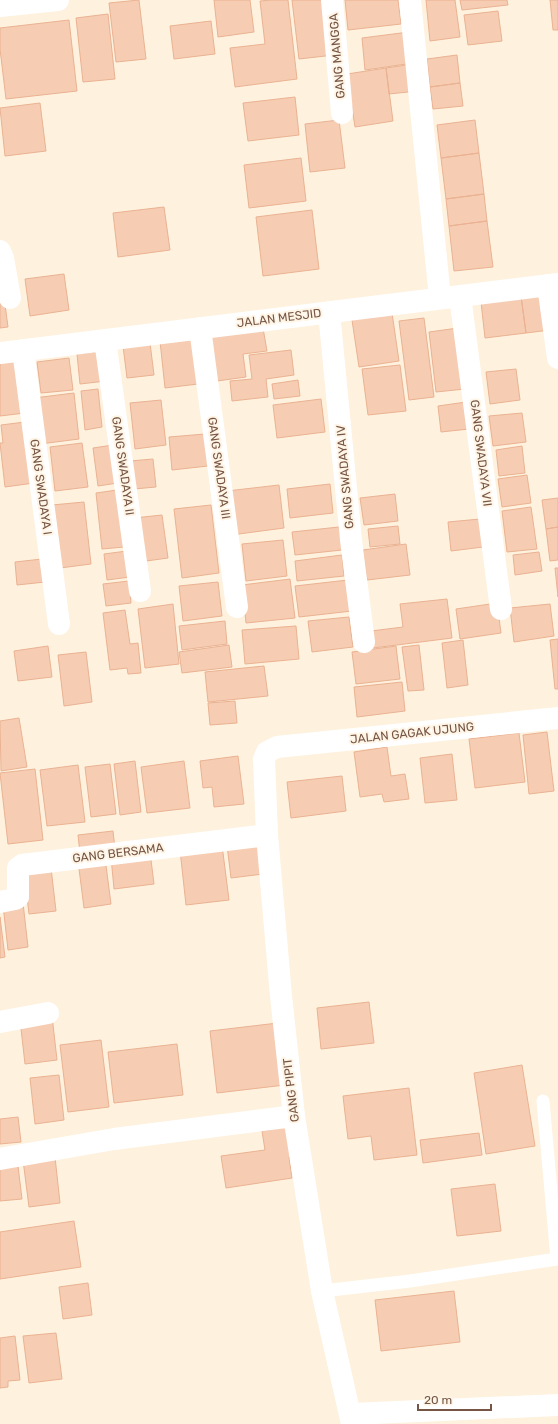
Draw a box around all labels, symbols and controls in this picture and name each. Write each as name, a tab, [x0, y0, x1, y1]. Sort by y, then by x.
street label: GANG MANGGA	[326, 13, 348, 99]
street label: JALAN MESJID	[236, 306, 322, 330]
street label: GANG SWADAYA VII	[468, 399, 494, 507]
street label: GANG SWADAYA II	[109, 416, 137, 516]
street label: GANG SWADAYA III	[205, 416, 233, 520]
street label: GANG SWADAYA IV	[333, 424, 357, 529]
street label: GANG SWADAYA I	[27, 438, 55, 536]
street label: JALAN GAGAK UJUNG	[349, 720, 475, 746]
street label: GANG BERSAMA	[72, 840, 164, 866]
street label: GANG PIPIT	[280, 1057, 302, 1123]
scale bar	[418, 1386, 491, 1412]
text: 20 m	[424, 1393, 452, 1407]

